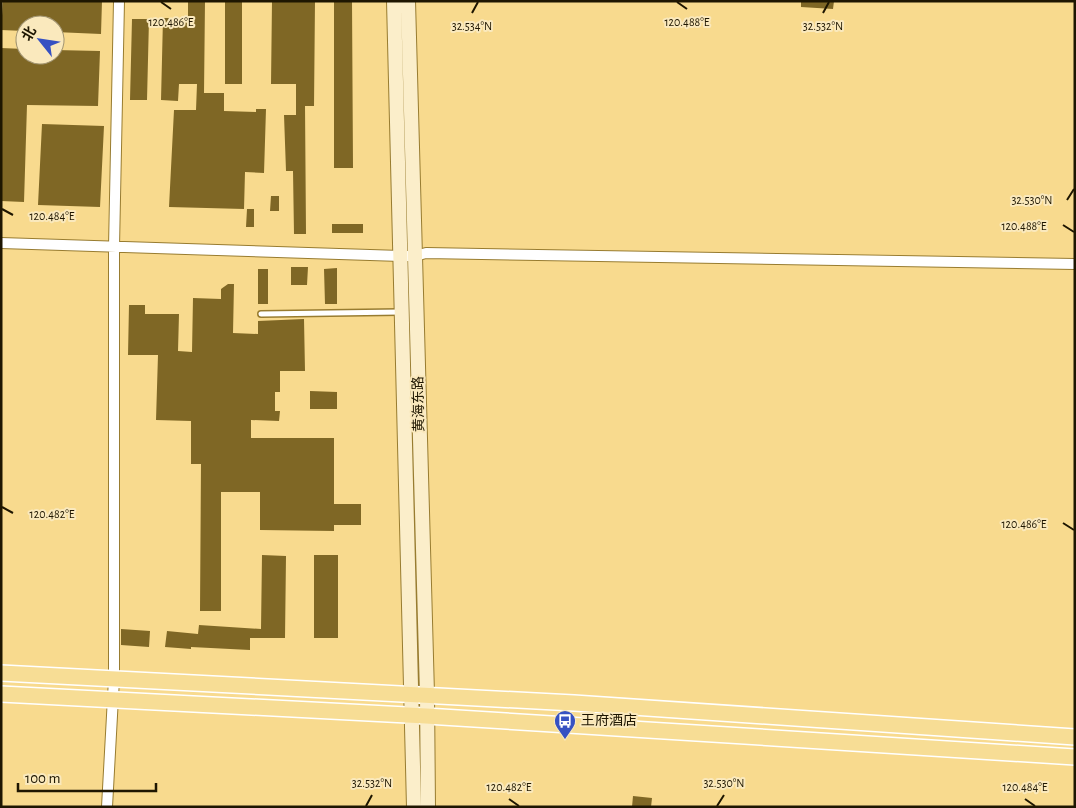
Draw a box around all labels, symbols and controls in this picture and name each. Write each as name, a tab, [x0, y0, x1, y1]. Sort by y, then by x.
north arrow	[15, 15, 65, 65]
text: 120.486°E	[148, 16, 194, 28]
text: 120.488°E	[664, 16, 710, 28]
text: 32.534°N	[452, 20, 492, 32]
text: 32.532°N	[803, 20, 843, 32]
text: 北	[19, 24, 39, 44]
text: 32.530°N	[1011, 194, 1053, 206]
text: 120.484°E	[29, 210, 75, 222]
text: 120.488°E	[1001, 220, 1047, 232]
street label: 黄海东路	[411, 376, 426, 432]
text: 120.482°E	[30, 508, 75, 520]
text: 120.486°E	[1001, 518, 1047, 530]
bus stop icon: 王府酒店	[553, 709, 577, 740]
place label: 王府酒店	[581, 713, 637, 728]
scale bar	[18, 760, 155, 792]
text: 100 m	[25, 771, 60, 786]
text: 32.532°N	[352, 777, 392, 789]
text: 32.530°N	[703, 777, 745, 789]
text: 120.482°E	[487, 781, 532, 793]
text: 120.484°E	[1002, 781, 1048, 793]

